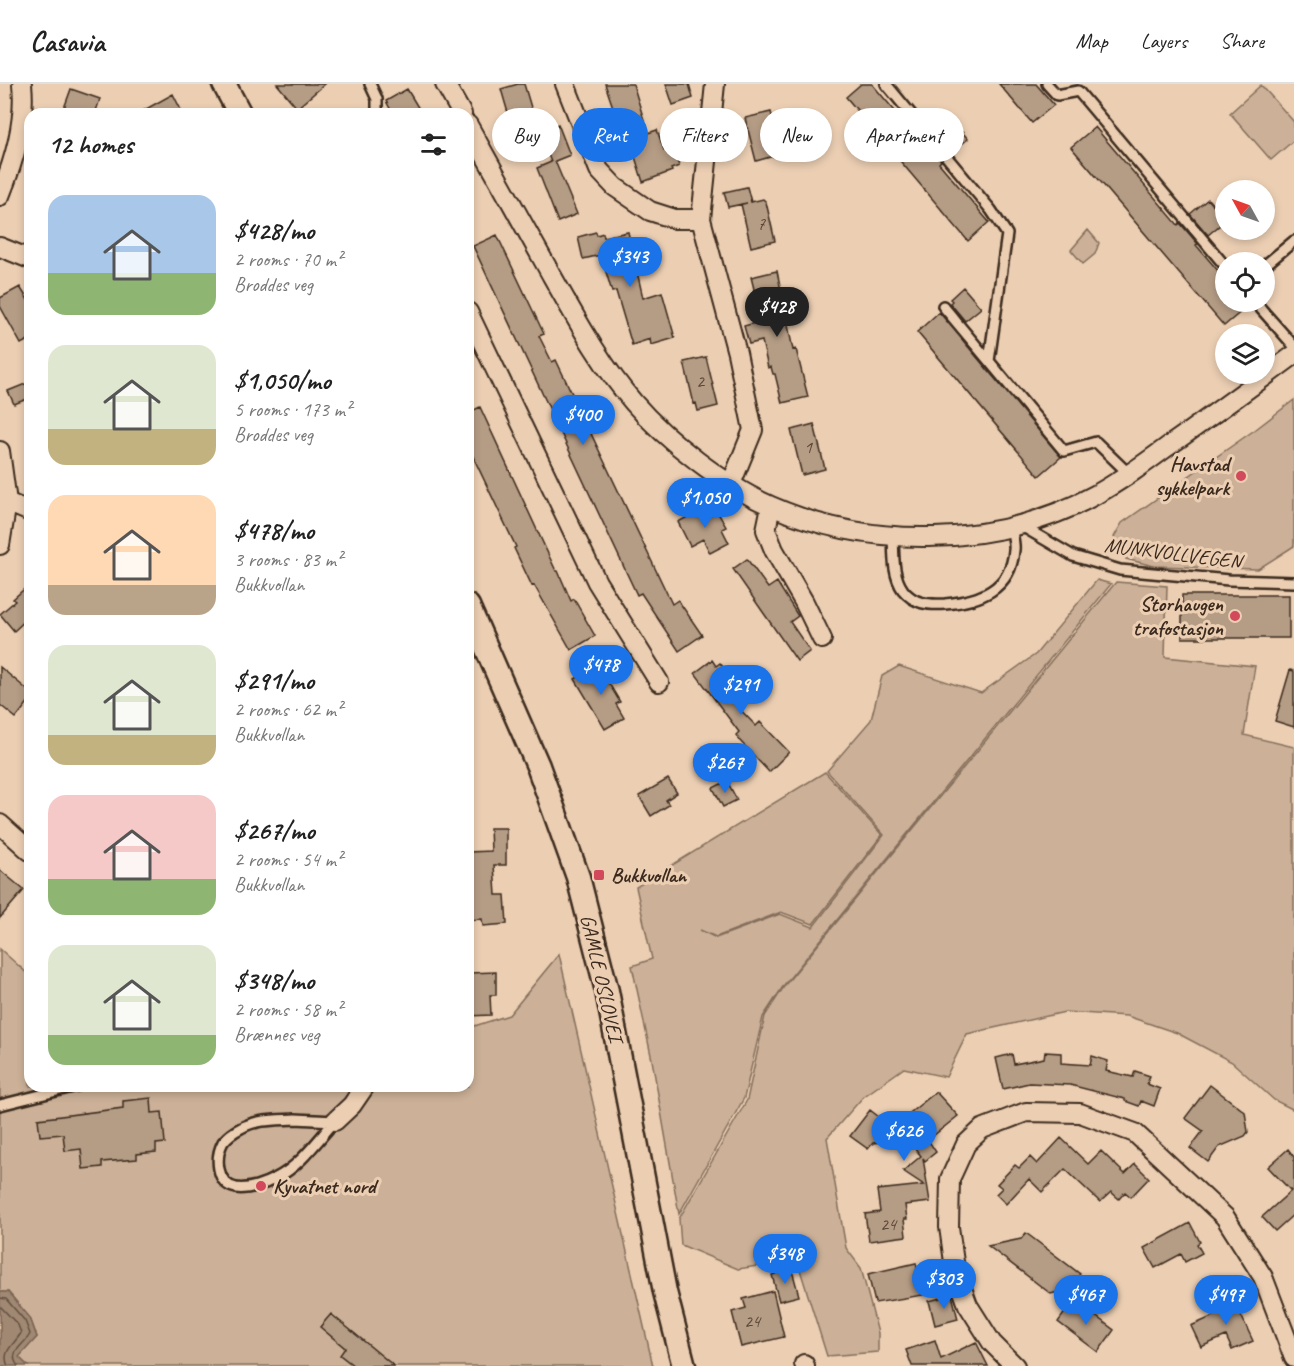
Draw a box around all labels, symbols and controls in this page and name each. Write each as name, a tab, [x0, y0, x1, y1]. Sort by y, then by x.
text: Casavia	[30, 24, 104, 59]
text: Map	[1075, 28, 1108, 54]
text: Layers	[1141, 28, 1187, 54]
text: Share	[1220, 28, 1264, 54]
chip: Buy	[492, 108, 560, 162]
chip: Rent	[572, 108, 648, 162]
chip: Filters	[660, 108, 748, 162]
chip: New	[760, 108, 832, 162]
chip: Apartment	[844, 108, 964, 162]
text: 12 homes	[48, 128, 133, 161]
icon: filters	[417, 128, 450, 161]
north arrow	[1215, 180, 1275, 240]
map controls	[1215, 180, 1275, 384]
house number: 7	[757, 213, 766, 235]
text: $428/mo	[234, 214, 314, 247]
icon: home	[96, 219, 168, 291]
pin: $343	[594, 237, 666, 288]
text: $343	[612, 244, 648, 269]
text: 2 rooms · 70 m²	[234, 247, 342, 272]
button: locate	[1215, 252, 1275, 312]
text: Broddes veg	[234, 272, 313, 297]
pin: $428	[741, 287, 813, 338]
text: $428	[759, 294, 795, 319]
button: layers	[1215, 324, 1275, 384]
text: $1,050/mo	[234, 364, 331, 397]
icon: home	[96, 369, 168, 441]
house number: 2	[696, 370, 706, 392]
pin: $400	[547, 395, 619, 446]
text: 5 rooms · 173 m²	[234, 397, 351, 422]
text: $400	[565, 402, 601, 427]
text: Broddes veg	[234, 422, 313, 447]
house number: 1	[804, 436, 813, 458]
place label: Havstad sykkelpark	[1156, 451, 1233, 502]
marker: Havstad sykkelpark	[1234, 469, 1248, 483]
pin: $1,050	[656, 478, 754, 529]
text: $1,050	[681, 485, 729, 510]
text: $478/mo	[234, 514, 314, 547]
icon: home	[96, 519, 168, 591]
street label: MUNKVOLLVEGEN	[1103, 532, 1246, 575]
text: 3 rooms · 83 m²	[234, 547, 342, 572]
text: Bukkvollan	[234, 572, 304, 597]
place label: Storhaugen trafostasjon	[1133, 591, 1223, 641]
marker: Storhaugen trafostasjon	[1228, 609, 1242, 623]
pin: $478	[565, 645, 637, 696]
text: $478	[583, 652, 619, 677]
text: $291/mo	[234, 664, 314, 697]
pin: $291	[705, 665, 777, 716]
icon: home	[96, 669, 168, 741]
text: $291	[723, 672, 759, 697]
text: 2 rooms · 62 m²	[234, 697, 342, 722]
text: Bukkvollan	[234, 722, 304, 747]
pin: $267	[689, 743, 761, 794]
text: $267	[707, 750, 743, 775]
text: $267/mo	[234, 814, 315, 847]
icon: home	[96, 819, 168, 891]
text: 2 rooms · 54 m²	[234, 847, 342, 872]
place label: Bukkvollan	[611, 862, 687, 888]
marker: Bukkvollan	[592, 868, 606, 882]
text: Bukkvollan	[234, 872, 304, 897]
street label: GAMLE OSLOVEI	[575, 912, 630, 1048]
text: $348/mo	[234, 964, 314, 997]
icon: home	[96, 969, 168, 1041]
text: 2 rooms · 58 m²	[234, 997, 342, 1022]
text: Brænnes veg	[234, 1022, 319, 1047]
pin: $626	[868, 1111, 940, 1162]
text: $626	[886, 1118, 922, 1143]
place label: Kyvatnet nord	[273, 1173, 379, 1199]
marker: Kyvatnet nord	[254, 1179, 268, 1193]
house number: 24	[880, 1213, 898, 1235]
pin: $348	[749, 1234, 821, 1285]
text: $348	[767, 1241, 803, 1266]
pin: $303	[908, 1259, 980, 1310]
text: $303	[926, 1266, 962, 1291]
pin: $467	[1050, 1275, 1122, 1326]
pin: $497	[1190, 1275, 1262, 1326]
text: $467	[1068, 1282, 1104, 1307]
text: $497	[1208, 1282, 1244, 1307]
house number: 24	[744, 1310, 762, 1332]

